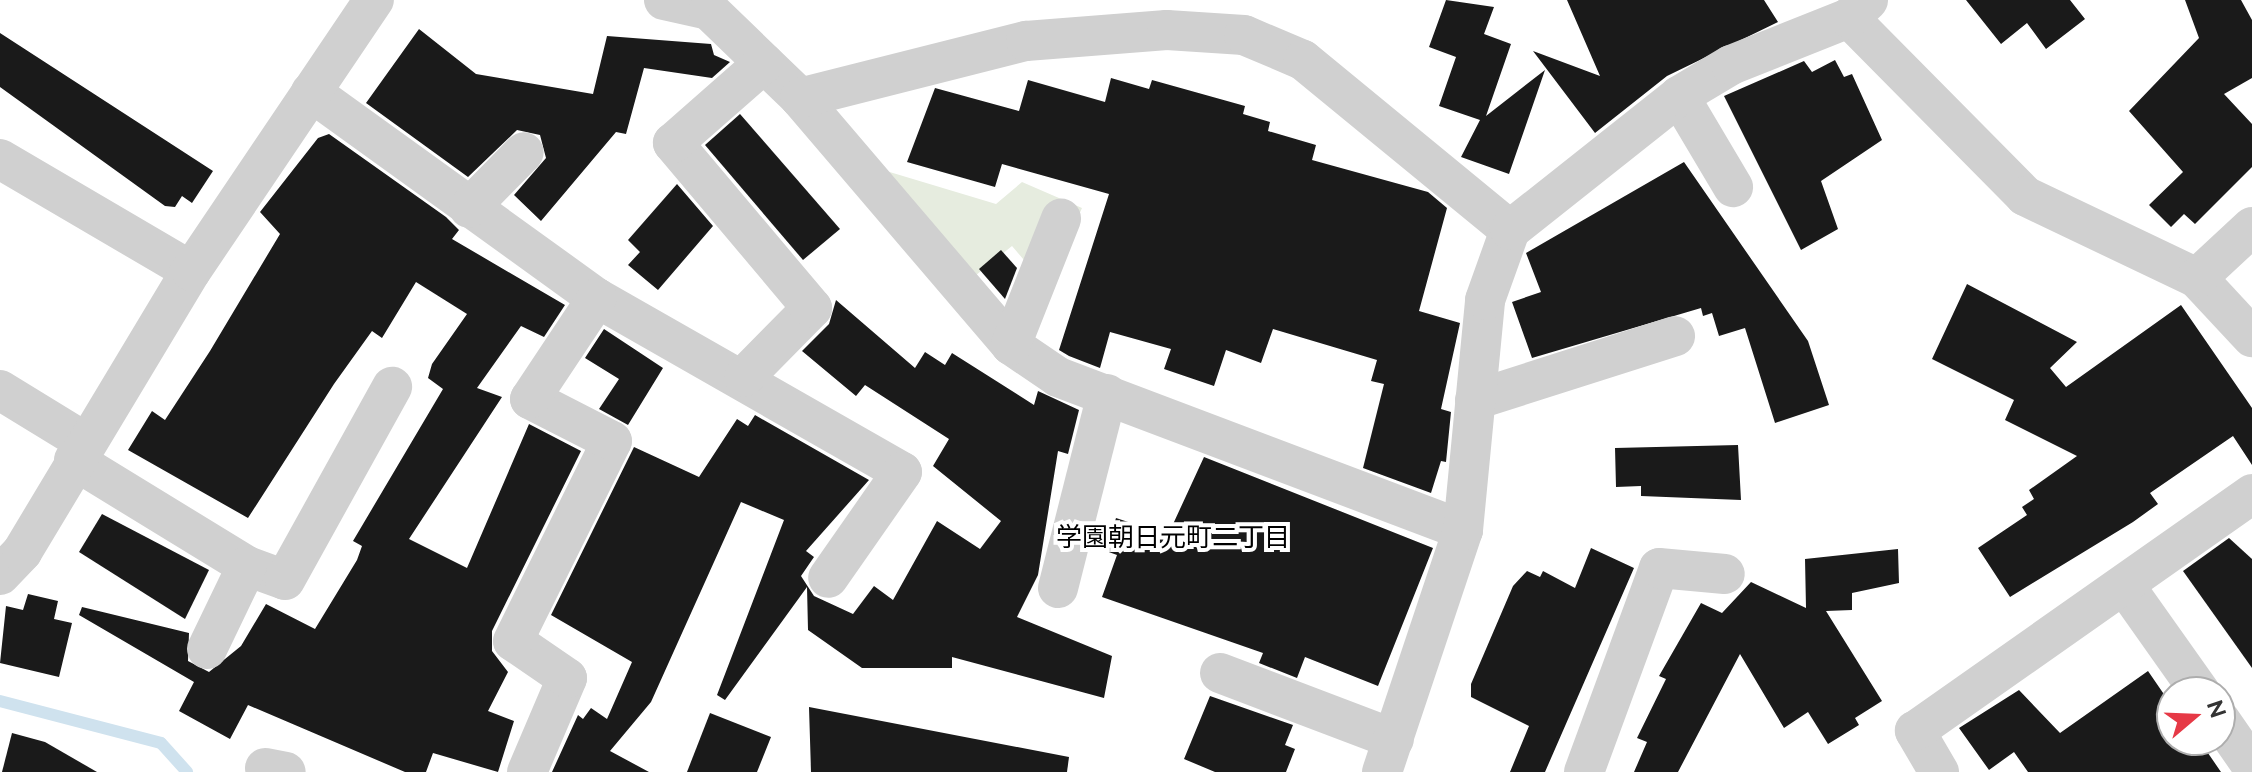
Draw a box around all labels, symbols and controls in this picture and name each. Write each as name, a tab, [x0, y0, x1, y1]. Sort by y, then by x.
district label: 学園朝日元町二丁目	[1056, 522, 1290, 554]
north arrow	[2156, 676, 2236, 756]
text: N	[2202, 697, 2232, 721]

